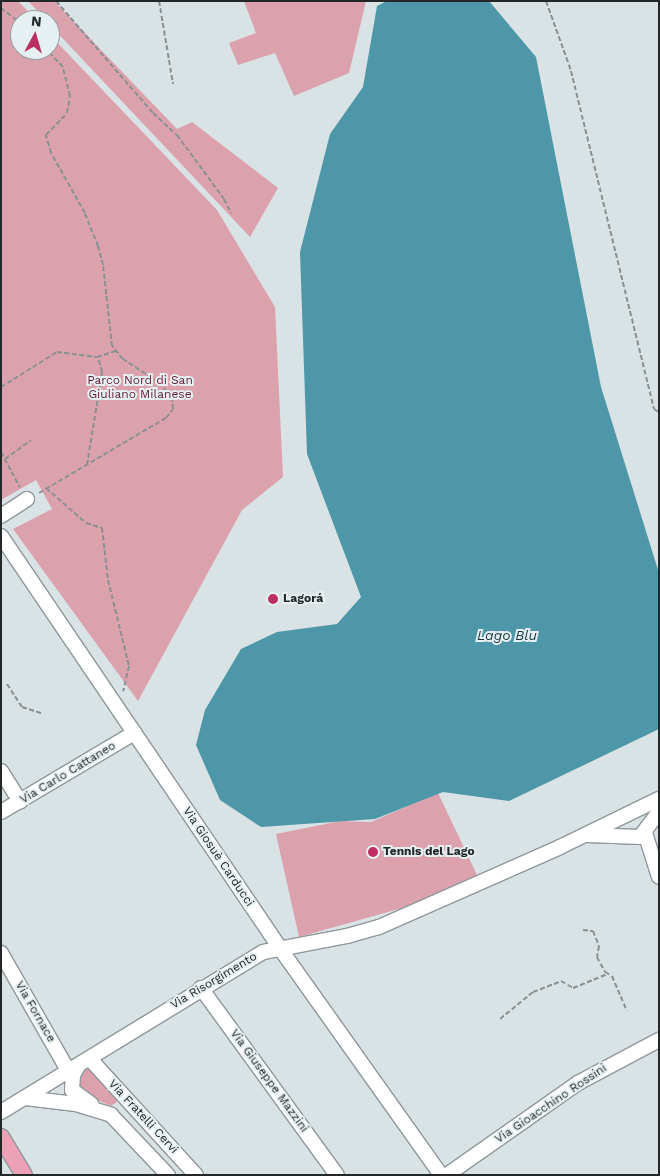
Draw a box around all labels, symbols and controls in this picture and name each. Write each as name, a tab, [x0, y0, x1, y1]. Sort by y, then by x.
north arrow	[10, 10, 60, 60]
text: N	[30, 13, 42, 30]
park label: Parco Nord di San Giuliano Milanese	[87, 374, 193, 402]
place label: Lagorá	[283, 592, 323, 606]
marker: Lagorá	[267, 593, 279, 605]
water label: Lago Blu	[477, 627, 537, 643]
street label: Via Carlo Cattaneo	[18, 739, 118, 807]
street label: Via Giosuè Carducci	[179, 804, 257, 910]
place label: Tennis del Lago	[383, 845, 475, 859]
marker: Tennis del Lago	[367, 846, 379, 858]
street label: Via Risorgimento	[168, 949, 260, 1013]
street label: Via Fornace	[12, 979, 58, 1045]
street label: Via Giuseppe Mazzini	[227, 1027, 311, 1135]
street label: Via Gioacchino Rossini	[492, 1061, 610, 1147]
street label: Via Fratelli Cervi	[105, 1077, 181, 1157]

